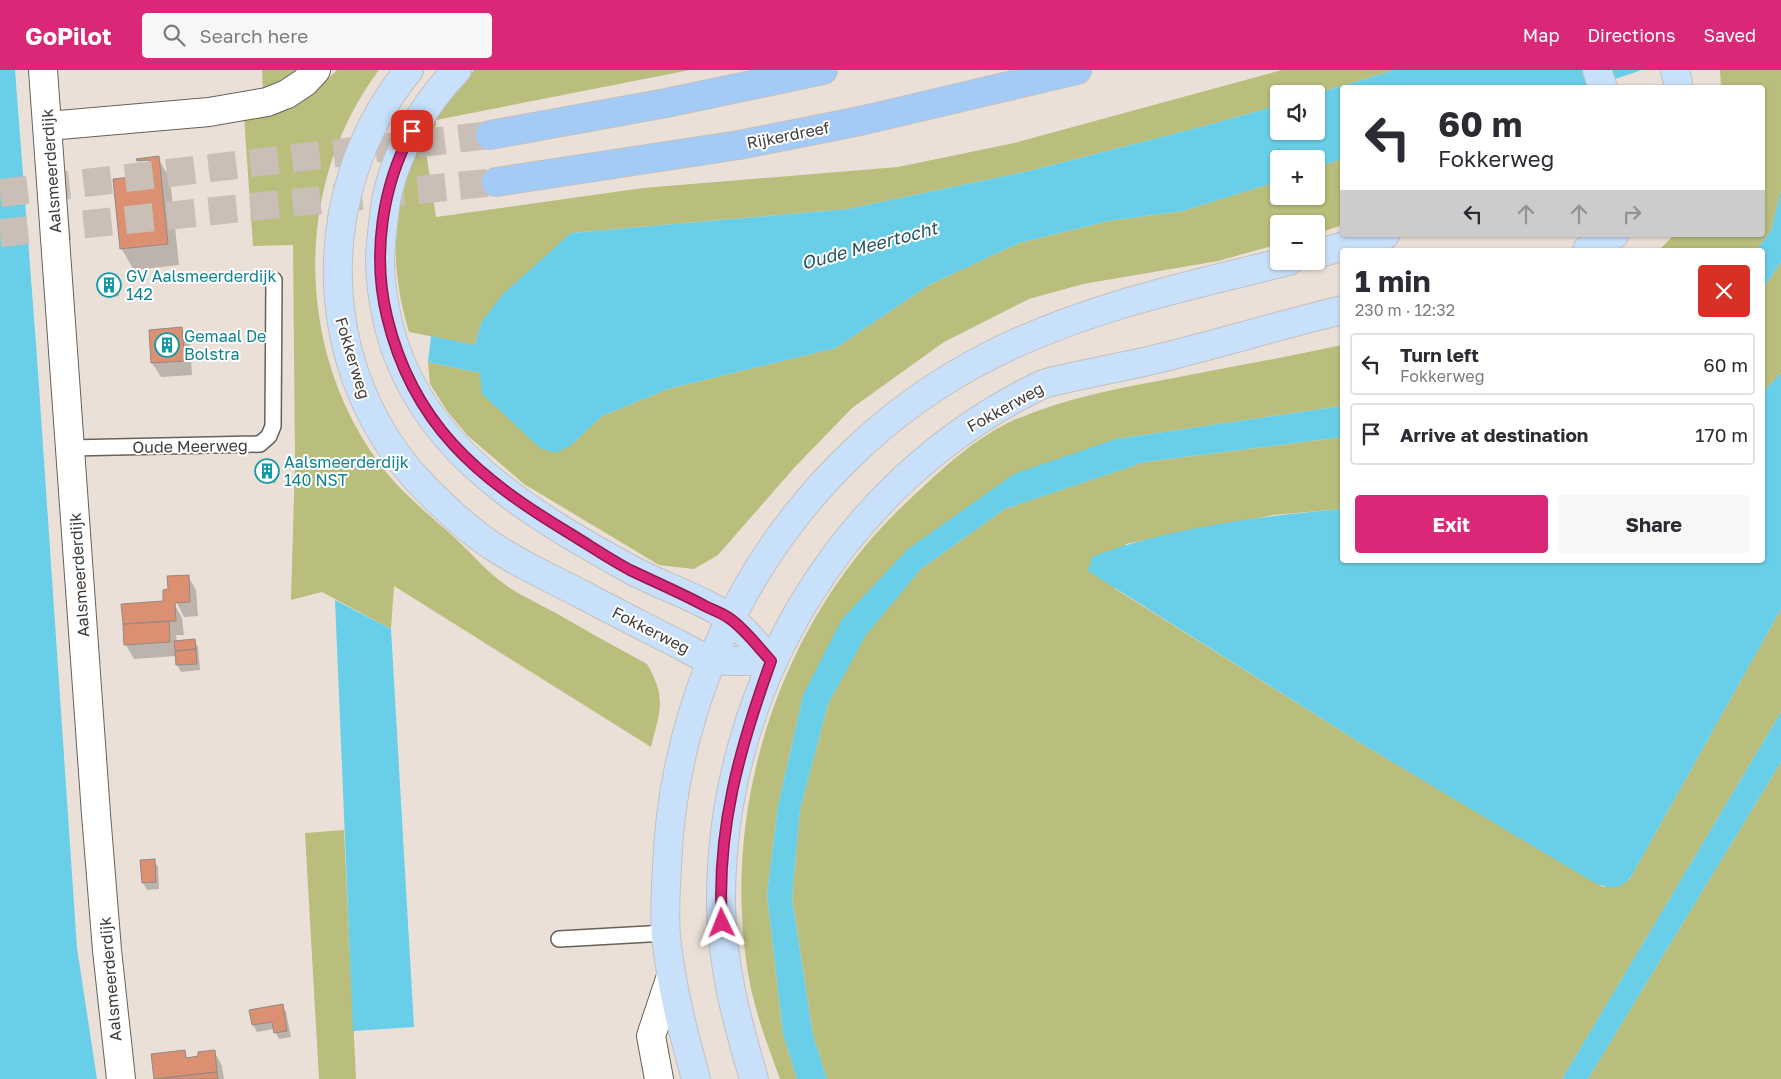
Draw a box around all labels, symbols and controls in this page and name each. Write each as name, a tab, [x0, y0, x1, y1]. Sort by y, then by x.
search box	[142, 13, 492, 58]
text: GoPilot	[25, 21, 112, 50]
icon: search	[160, 21, 188, 49]
text: Search here	[200, 24, 308, 47]
text: Map	[1523, 24, 1559, 46]
text: Directions	[1587, 24, 1675, 46]
text: Saved	[1703, 24, 1756, 46]
map controls	[1270, 85, 1325, 270]
button: sound	[1270, 85, 1325, 140]
text: 60 m	[1438, 103, 1522, 145]
icon: left	[1355, 105, 1420, 170]
street label: Aalsmeerderdijk	[37, 108, 65, 234]
pin	[391, 110, 433, 152]
icon: arrive	[398, 117, 426, 145]
street label: Rijkerdreef	[745, 117, 831, 153]
text: Fokkerweg	[1438, 145, 1554, 172]
button: +	[1270, 150, 1325, 205]
icon: left	[1459, 200, 1487, 228]
icon: ahead	[1512, 200, 1540, 228]
icon: ahead	[1565, 200, 1593, 228]
icon: right	[1618, 200, 1646, 228]
button: −	[1270, 215, 1325, 270]
water label: Oude Meertocht	[799, 216, 941, 274]
text: 1 min	[1355, 263, 1431, 299]
button: close	[1698, 265, 1750, 317]
place label: GV Aalsmeerderdijk 142	[126, 266, 277, 304]
building icon: GV Aalsmeerderdijk 142	[96, 272, 122, 298]
text: 230 m · 12:32	[1355, 300, 1455, 320]
street label: Fokkerweg	[331, 315, 375, 401]
place label: Gemaal De Bolstra	[184, 326, 266, 364]
building icon: Gemaal De Bolstra	[154, 332, 180, 358]
text: Turn left	[1400, 343, 1479, 366]
icon: left	[1357, 350, 1385, 378]
text: 60 m	[1703, 353, 1748, 376]
text: Fokkerweg	[1400, 366, 1484, 386]
street label: Fokkerweg	[963, 378, 1047, 436]
icon: arrive	[1357, 420, 1385, 448]
text: Arrive at destination	[1400, 423, 1588, 446]
text: 170 m	[1695, 423, 1748, 446]
street label: Oude Meerweg	[132, 435, 248, 457]
place label: Aalsmeerderdijk 140 NST	[284, 452, 409, 490]
building icon: Aalsmeerderdijk 140 NST	[254, 458, 280, 484]
button: Exit	[1355, 495, 1548, 553]
button: Share	[1558, 495, 1750, 553]
street label: Aalsmeerderdijk	[65, 512, 93, 638]
street label: Fokkerweg	[609, 602, 693, 658]
position arrow	[695, 896, 747, 948]
street label: Aalsmeerderdijk	[95, 916, 125, 1042]

